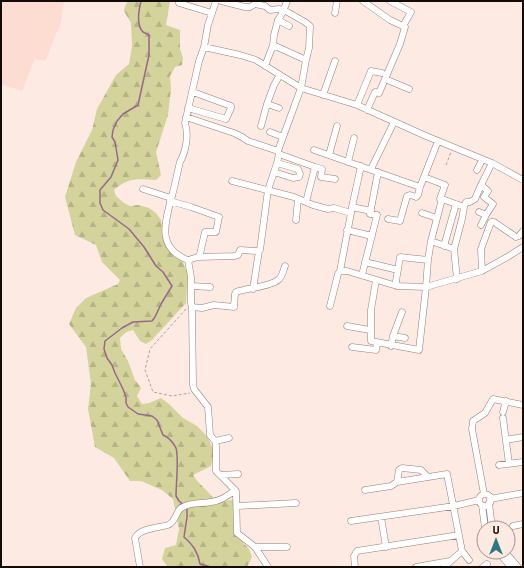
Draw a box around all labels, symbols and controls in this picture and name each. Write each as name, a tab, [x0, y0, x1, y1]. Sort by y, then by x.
north arrow	[476, 520, 516, 560]
text: U	[492, 522, 500, 538]

